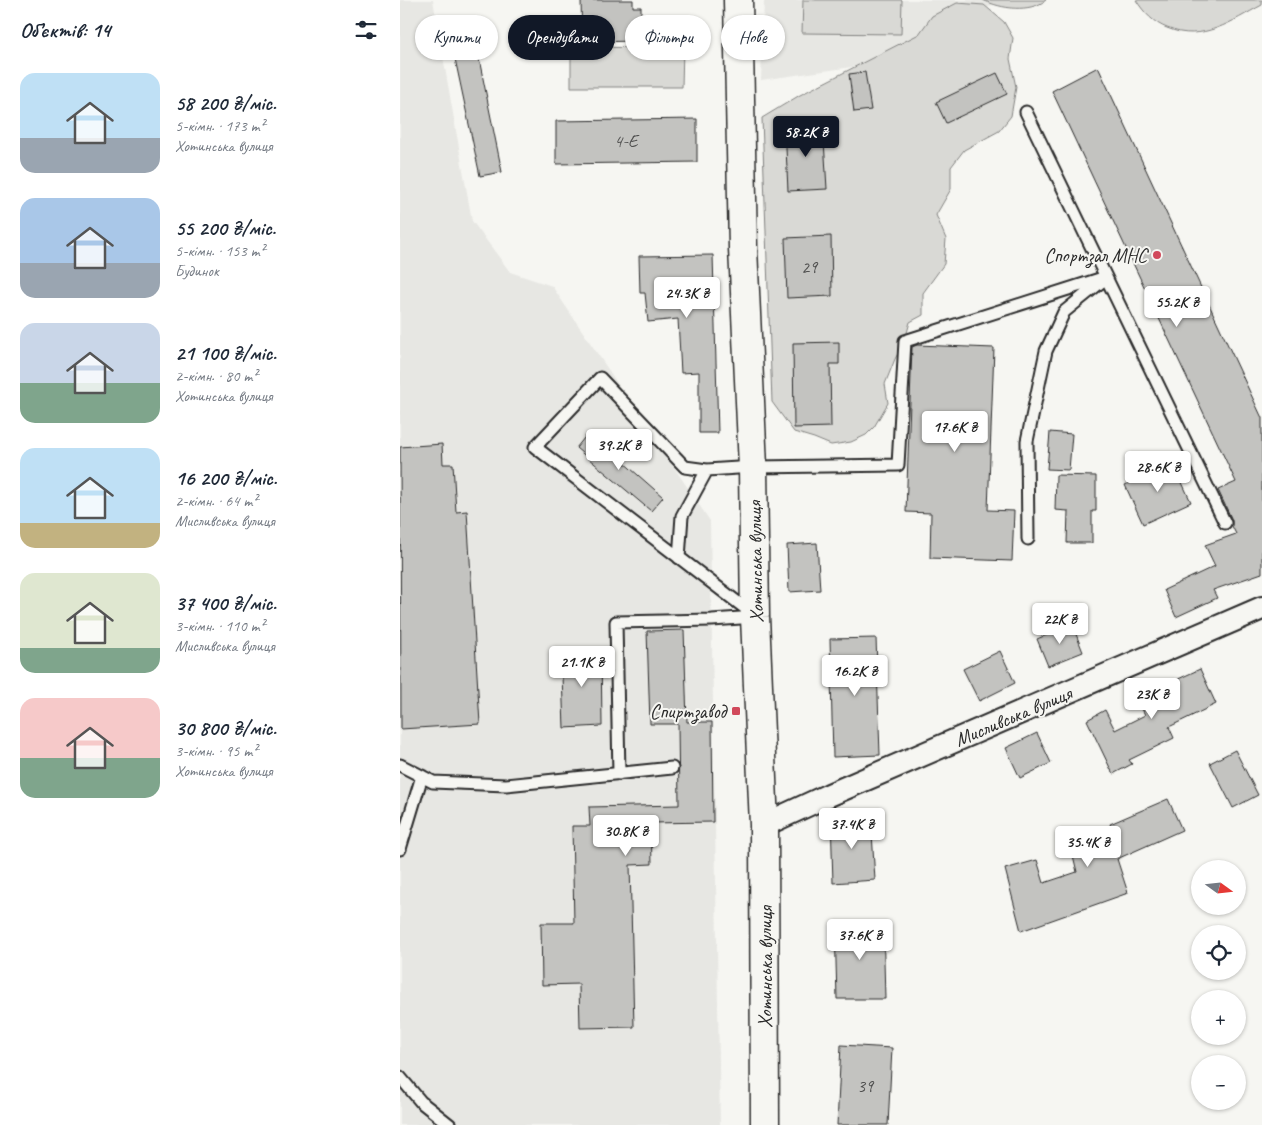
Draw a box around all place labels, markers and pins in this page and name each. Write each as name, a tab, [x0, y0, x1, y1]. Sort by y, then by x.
pin: 58.2K ₴	[760, 116, 852, 158]
place label: Спортзал МНС	[1044, 243, 1149, 269]
marker: Спортзал МНС	[1151, 249, 1163, 261]
pin: 24.3K ₴	[641, 276, 733, 319]
pin: 55.2K ₴	[1131, 286, 1223, 328]
pin: 17.6K ₴	[909, 410, 1001, 453]
pin: 39.2K ₴	[573, 428, 665, 471]
pin: 28.6K ₴	[1112, 450, 1204, 493]
pin: 22K ₴	[1025, 602, 1095, 645]
pin: 21.1K ₴	[536, 646, 628, 688]
pin: 16.2K ₴	[809, 654, 901, 697]
pin: 23K ₴	[1117, 678, 1187, 720]
place label: Спиртзавод	[650, 699, 728, 725]
marker: Спиртзавод	[730, 705, 742, 717]
pin: 37.4K ₴	[806, 808, 898, 850]
pin: 30.8K ₴	[580, 814, 672, 857]
pin: 35.4K ₴	[1042, 826, 1134, 868]
pin: 37.6K ₴	[814, 918, 906, 961]

